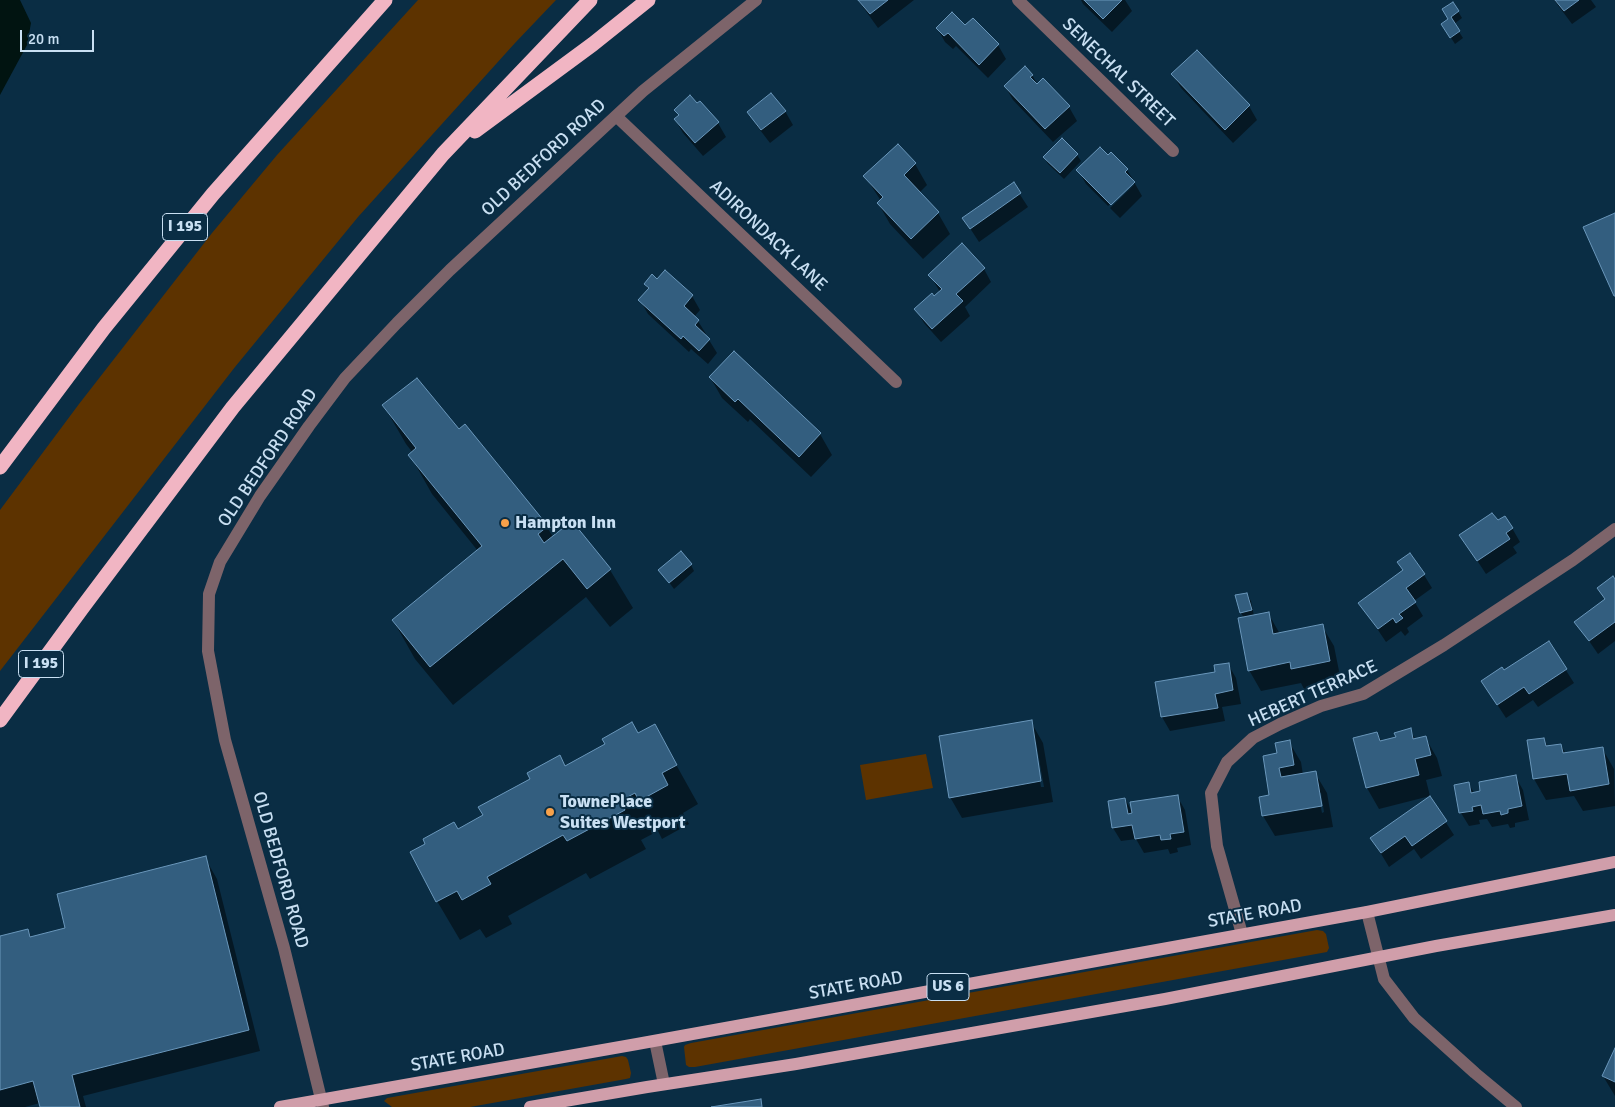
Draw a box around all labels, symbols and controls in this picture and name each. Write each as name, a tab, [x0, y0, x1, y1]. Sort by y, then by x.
street label: SENECHAL STREET	[1057, 14, 1179, 132]
scale bar	[22, 20, 96, 52]
text: 20 m	[28, 30, 59, 48]
street label: OLD BEDFORD ROAD	[477, 95, 611, 221]
street label: ADIRONDACK LANE	[705, 176, 831, 296]
road number: I 195	[162, 213, 208, 240]
street label: OLD BEDFORD ROAD	[214, 385, 322, 531]
place label: Hampton Inn	[515, 512, 616, 534]
marker: Hampton Inn	[499, 517, 511, 529]
road number: I 195	[18, 651, 64, 678]
street label: HEBERT TERRACE	[1245, 656, 1381, 732]
street label: OLD BEDFORD ROAD	[247, 789, 313, 951]
place label: TownePlace Suites Westport	[560, 791, 686, 834]
marker: TownePlace Suites Westport	[544, 806, 556, 818]
street label: STATE ROAD	[1206, 895, 1304, 933]
street label: STATE ROAD	[807, 967, 905, 1005]
road number: US 6	[927, 974, 969, 1000]
street label: STATE ROAD	[409, 1039, 507, 1077]

